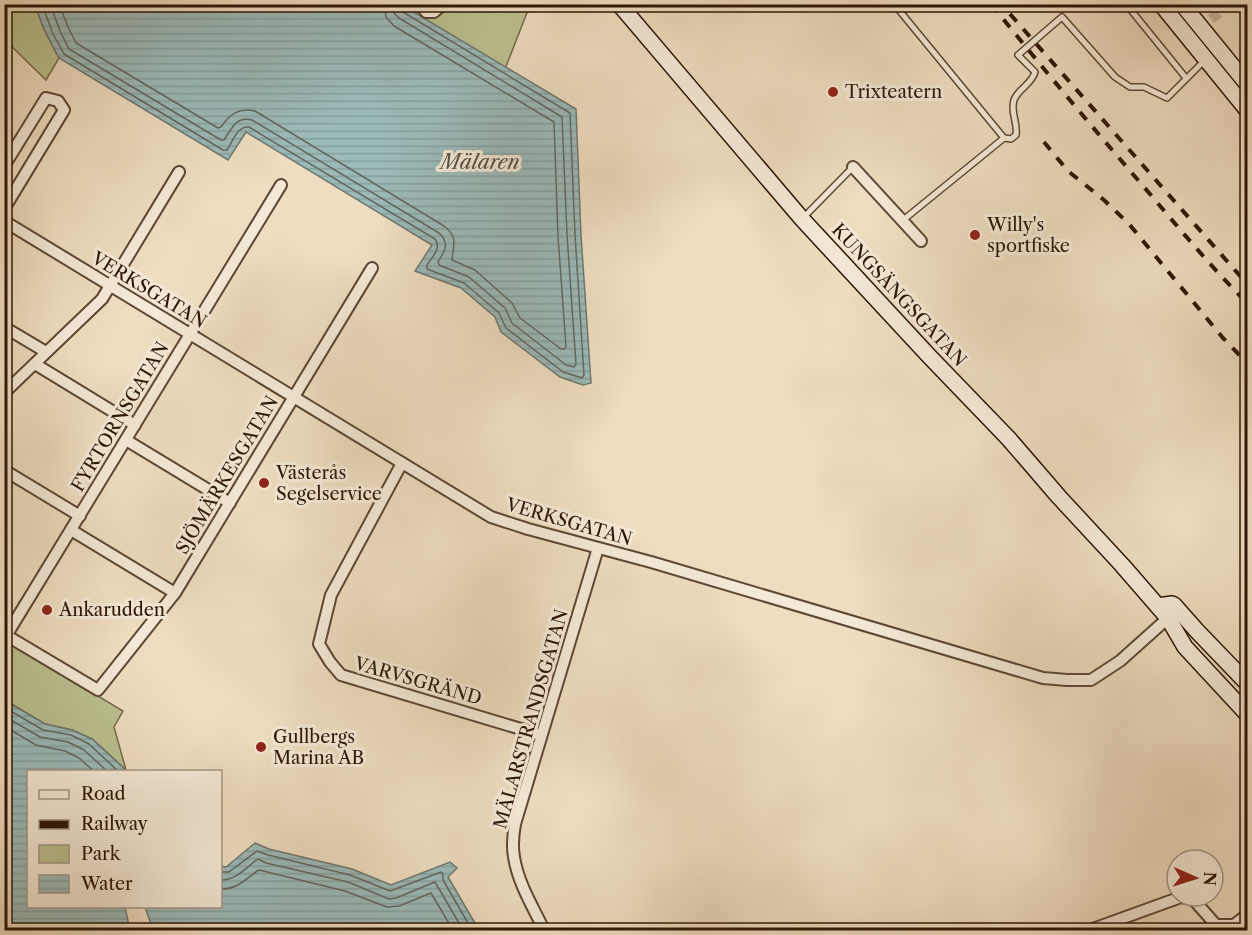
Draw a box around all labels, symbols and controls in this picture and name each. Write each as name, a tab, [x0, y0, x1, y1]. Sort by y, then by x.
place label: Trixteatern	[845, 81, 942, 103]
marker: Trixteatern	[826, 85, 840, 99]
water label: Mälaren	[439, 150, 519, 174]
place label: Willy's sportfiske	[986, 214, 1070, 257]
street label: KUNGSÄNGSGATAN	[827, 218, 972, 371]
marker: Willy's sportfiske	[968, 228, 982, 242]
street label: VERKSGATAN	[87, 247, 210, 333]
street label: FYRTORNSGATAN	[67, 338, 173, 496]
street label: SJÖMÄRKESGATAN	[170, 391, 283, 558]
place label: Västerås Segelservice	[275, 462, 382, 505]
marker: Västerås Segelservice	[257, 476, 271, 490]
street label: VERKSGATAN	[503, 493, 635, 551]
place label: Ankarudden	[58, 599, 165, 621]
marker: Ankarudden	[40, 603, 54, 617]
street label: MÄLARSTRANDSGATAN	[488, 606, 573, 831]
street label: VARVSGRÄND	[351, 651, 484, 710]
place label: Gullbergs Marina AB	[273, 726, 364, 769]
marker: Gullbergs Marina AB	[254, 740, 268, 754]
legend	[27, 770, 222, 908]
text: Road	[81, 783, 126, 805]
text: Railway	[81, 813, 149, 835]
text: Park	[81, 843, 122, 865]
north arrow	[1165, 848, 1225, 908]
text: N	[1200, 871, 1220, 886]
text: Water	[80, 873, 133, 895]

